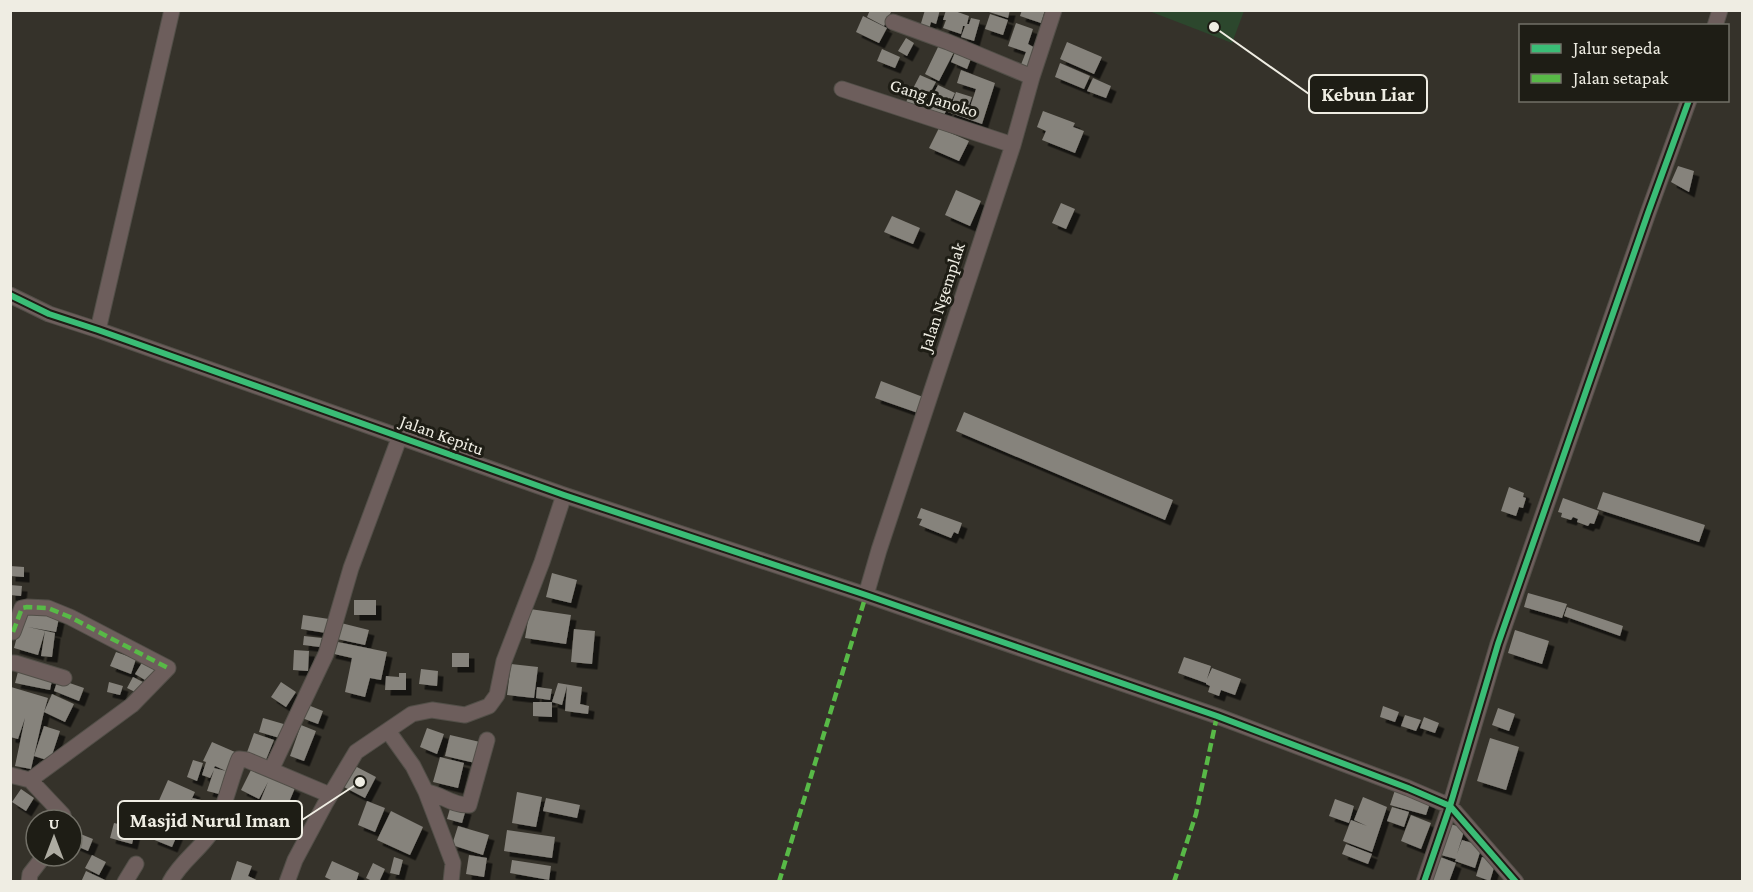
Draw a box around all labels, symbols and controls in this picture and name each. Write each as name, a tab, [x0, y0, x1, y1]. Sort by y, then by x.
legend	[1519, 24, 1729, 102]
text: Jalur sepeda	[1571, 38, 1661, 58]
text: Jalan setapak	[1571, 68, 1669, 88]
street label: Gang Janoko	[888, 74, 980, 122]
callout: Kebun Liar	[1309, 75, 1427, 113]
text: Kebun Liar	[1321, 83, 1415, 105]
street label: Jalan Ngemplak	[914, 240, 969, 356]
street label: Jalan Kepitu	[396, 410, 487, 460]
callout: Masjid Nurul Iman	[118, 801, 302, 839]
north arrow	[24, 808, 84, 868]
text: Masjid Nurul Iman	[130, 809, 291, 832]
text: U	[49, 815, 60, 832]

